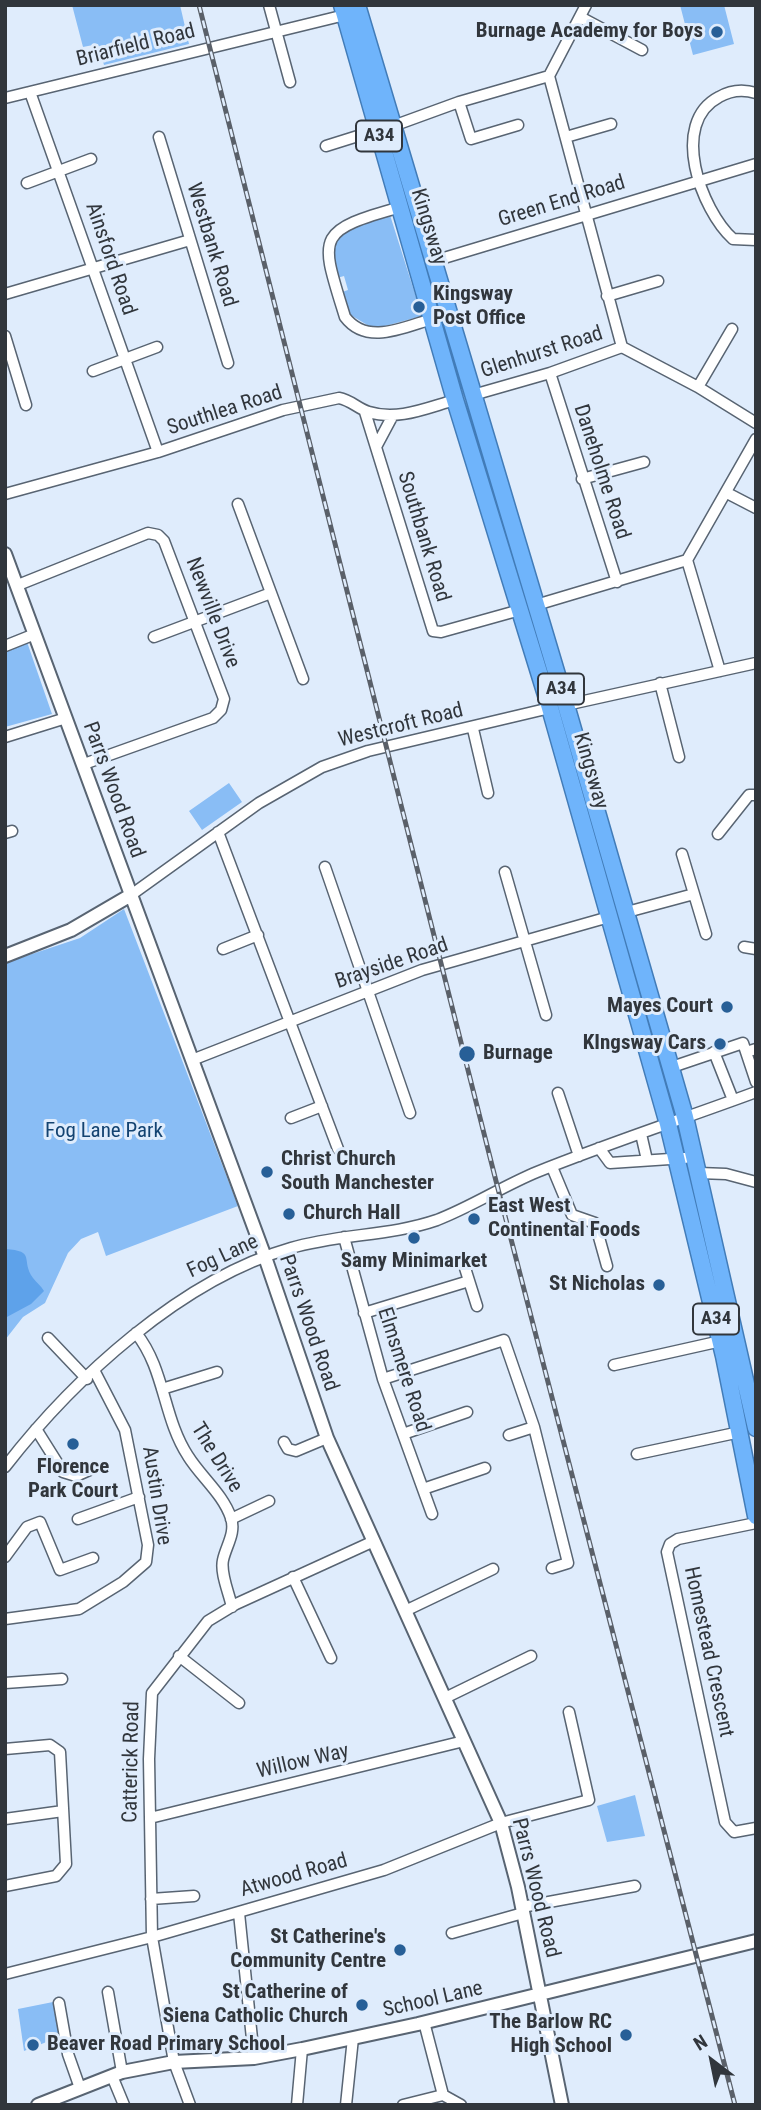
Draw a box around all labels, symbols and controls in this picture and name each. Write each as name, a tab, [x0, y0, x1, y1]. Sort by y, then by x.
street label: Briarfield Road	[74, 19, 198, 73]
place label: Burnage Academy for Boys	[476, 19, 703, 45]
marker: Burnage Academy for Boys	[709, 24, 725, 40]
road number: A34	[356, 120, 402, 152]
street label: Green End Road	[496, 171, 628, 233]
street label: Westbank Road	[180, 180, 242, 310]
street label: Kingsway	[404, 186, 452, 268]
street label: Ainsford Road	[79, 199, 141, 319]
place label: Kingsway Post Office	[433, 282, 526, 332]
marker: Kingsway Post Office	[411, 299, 427, 315]
street label: Glenhurst Road	[478, 321, 606, 385]
street label: Southlea Road	[164, 381, 286, 441]
street label: Daneholme Road	[567, 401, 635, 543]
street label: Southbank Road	[391, 469, 455, 605]
street label: Newville Drive	[179, 554, 245, 672]
road number: A34	[538, 674, 584, 704]
street label: Westcroft Road	[336, 698, 466, 754]
street label: Parrs Wood Road	[77, 719, 149, 861]
street label: Kingsway	[567, 730, 613, 812]
street label: Brayside Road	[332, 933, 452, 995]
place label: Mayes Court	[607, 994, 713, 1020]
marker: Mayes Court	[719, 999, 735, 1015]
place label: KIngsway Cars	[583, 1031, 706, 1057]
marker: KIngsway Cars	[712, 1036, 728, 1052]
place label: Burnage	[483, 1041, 553, 1067]
marker: Burnage	[457, 1044, 477, 1064]
park label: Fog Lane Park	[45, 1119, 163, 1145]
place label: Christ Church South Manchester	[281, 1147, 434, 1197]
marker: Christ Church South Manchester	[259, 1164, 275, 1180]
place label: East West Continental Foods	[488, 1194, 640, 1244]
place label: Church Hall	[303, 1201, 401, 1227]
marker: Church Hall	[281, 1206, 297, 1222]
marker: East West Continental Foods	[466, 1211, 482, 1227]
street label: Fog Lane	[183, 1230, 263, 1284]
marker: Samy Minimarket	[406, 1230, 422, 1246]
place label: Samy Minimarket	[341, 1249, 487, 1275]
street label: Parrs Wood Road	[273, 1251, 343, 1395]
place label: St Nicholas	[549, 1272, 645, 1298]
marker: St Nicholas	[651, 1277, 667, 1293]
road number: A34	[693, 1303, 739, 1334]
street label: Elmsmere Road	[371, 1305, 435, 1435]
street label: The Drive	[185, 1418, 247, 1498]
marker: Florence Park Court	[65, 1436, 81, 1452]
street label: Austin Drive	[136, 1445, 176, 1547]
place label: Florence Park Court	[28, 1455, 118, 1505]
street label: Homestead Crescent	[678, 1564, 738, 1740]
street label: Catterick Road	[118, 1701, 146, 1823]
street label: Willow Way	[254, 1739, 352, 1785]
street label: Parrs Wood Road	[505, 1816, 565, 1960]
street label: Atwood Road	[238, 1849, 350, 1903]
place label: St Catherine's Community Centre	[230, 1925, 386, 1975]
marker: St Catherine's Community Centre	[392, 1942, 408, 1958]
street label: School Lane	[381, 1976, 485, 2024]
place label: St Catherine of Siena Catholic Church	[163, 1980, 348, 2030]
marker: St Catherine of Siena Catholic Church	[354, 1997, 370, 2013]
place label: The Barlow RC High School	[489, 2010, 612, 2060]
north arrow	[677, 2026, 747, 2096]
marker: The Barlow RC High School	[618, 2027, 634, 2043]
text: N	[690, 2030, 712, 2056]
place label: Beaver Road Primary School	[47, 2032, 285, 2058]
marker: Beaver Road Primary School	[25, 2037, 41, 2053]

